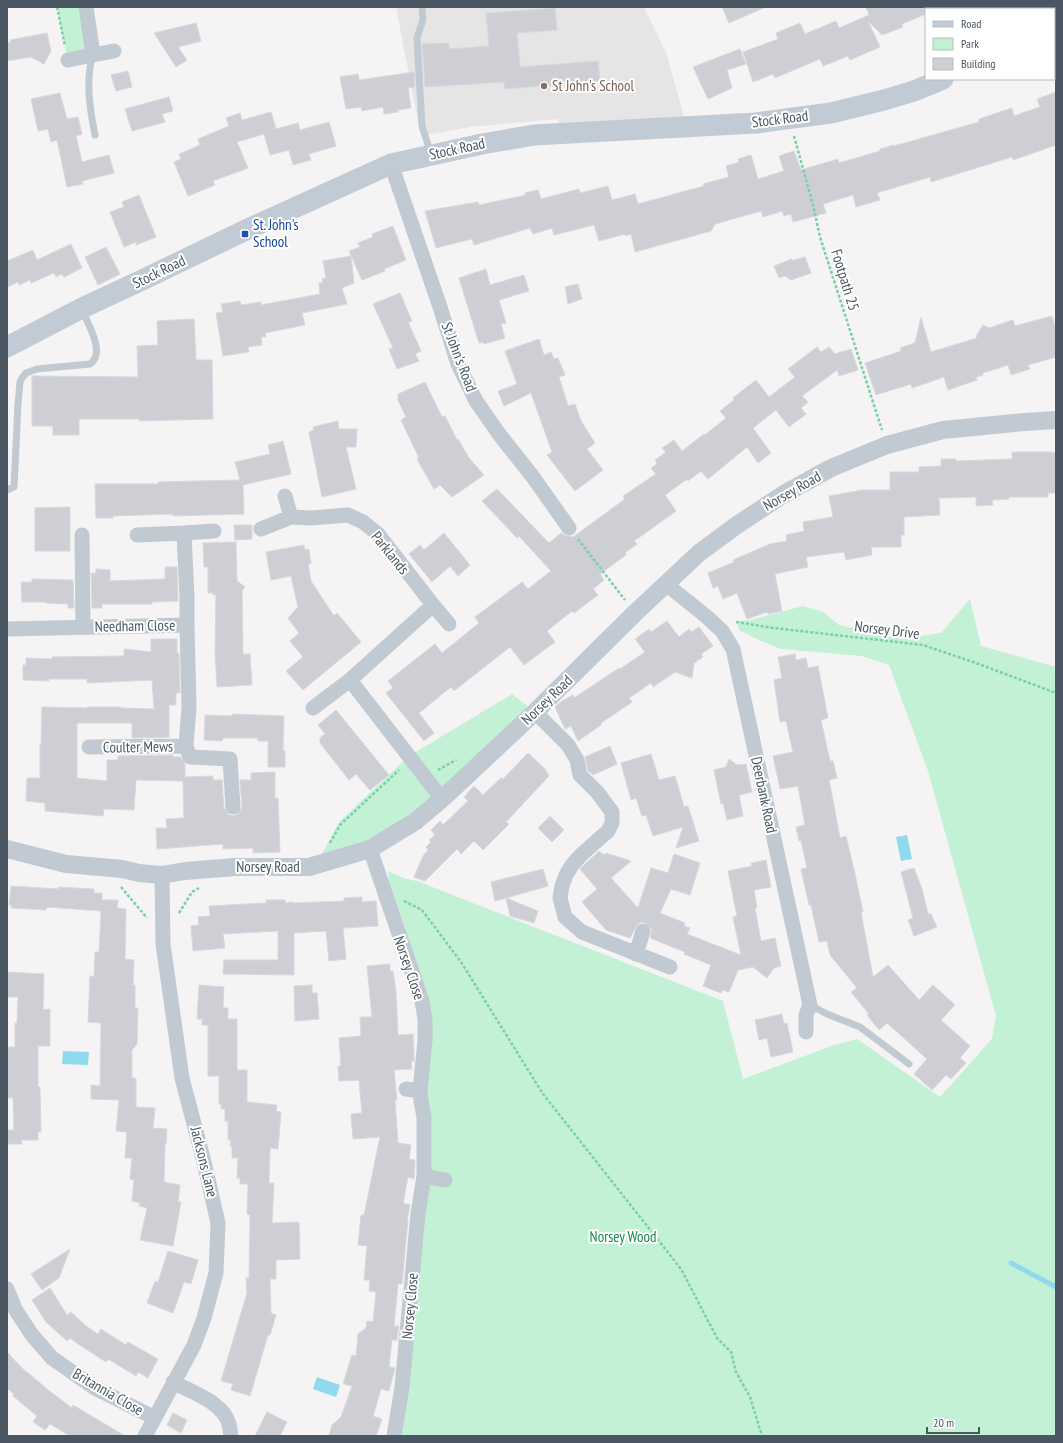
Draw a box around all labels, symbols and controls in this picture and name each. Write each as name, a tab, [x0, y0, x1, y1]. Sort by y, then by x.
legend	[925, 8, 1055, 80]
text: Road	[961, 16, 981, 31]
text: Park	[961, 36, 979, 51]
text: Building	[961, 56, 996, 71]
place label: St John's School	[552, 76, 635, 95]
marker: St John's School	[539, 81, 549, 91]
street label: Stock Road	[751, 106, 809, 131]
street label: Stock Road	[427, 133, 486, 164]
place label: St. John's School	[253, 215, 299, 251]
marker: St. John's School	[240, 229, 250, 239]
street label: Footpath 25	[827, 247, 864, 313]
street label: Stock Road	[129, 251, 188, 292]
street label: St John's Road	[438, 319, 481, 394]
street label: Norsey Road	[759, 466, 824, 515]
street label: Parklands	[367, 527, 413, 578]
street label: Needham Close	[95, 615, 175, 636]
street label: Norsey Drive	[853, 616, 921, 643]
street label: Norsey Road	[517, 671, 576, 729]
street label: Coulter Mews	[103, 736, 173, 757]
street label: Deerbank Road	[747, 755, 782, 835]
street label: Norsey Road	[236, 857, 300, 876]
street label: Norsey Close	[390, 933, 429, 1002]
street label: Jacksons Lane	[186, 1124, 222, 1199]
park label: Norsey Wood	[590, 1227, 656, 1246]
street label: Norsey Close	[397, 1272, 422, 1340]
street label: Britannia Close	[70, 1364, 147, 1419]
scale bar	[927, 1409, 979, 1435]
text: 20 m	[933, 1415, 954, 1430]

